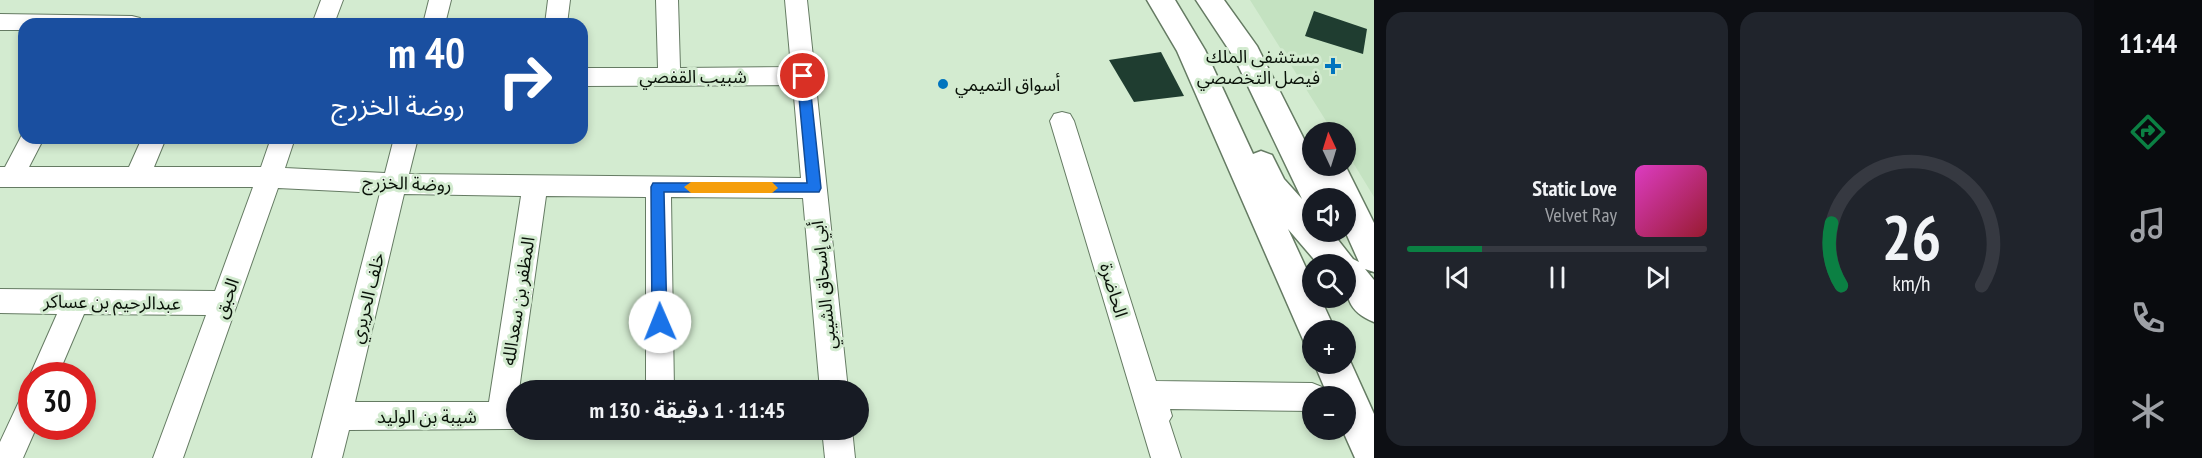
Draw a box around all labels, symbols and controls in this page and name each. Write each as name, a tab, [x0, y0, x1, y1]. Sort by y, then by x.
text: 40 m	[388, 25, 465, 80]
text: 11:44	[2119, 26, 2177, 60]
icon: right	[486, 42, 564, 120]
place label: مستشفى الملك فيصل التخصصي	[1197, 45, 1320, 91]
pin	[777, 50, 828, 101]
marker: مستشفى الملك فيصل التخصصي	[1324, 57, 1342, 75]
icon: arrive	[786, 59, 819, 92]
street label: شبيب القفصي	[639, 65, 747, 90]
place label: أسواق التميمي	[955, 73, 1060, 98]
marker: أسواق التميمي	[936, 77, 950, 91]
text: روضة الخزرج	[331, 88, 465, 122]
icon: directions	[2127, 111, 2169, 153]
north arrow	[1302, 122, 1356, 176]
map controls	[1302, 122, 1356, 440]
street label: روضة الخزرج	[362, 170, 452, 198]
text: Static Love	[1532, 174, 1617, 202]
button: sound	[1302, 188, 1356, 242]
text: 26	[1881, 196, 1941, 277]
text: Velvet Ray	[1545, 202, 1617, 228]
icon: music	[2127, 204, 2169, 246]
street label: أبي إسحاق الشيبي	[805, 219, 843, 351]
street label: المظفر بن سعدالله	[496, 235, 540, 367]
street label: خلف الحريري	[345, 250, 391, 346]
button: search	[1302, 254, 1356, 308]
street label: الحاضرة	[1095, 260, 1133, 320]
icon: previous	[1441, 261, 1474, 294]
icon: pause	[1541, 261, 1574, 294]
icon: next	[1641, 261, 1674, 294]
text: km/h	[1892, 269, 1930, 297]
street label: الحبق	[208, 275, 244, 321]
street label: عبدالرحيم بن عساكر	[42, 289, 181, 317]
position arrow	[628, 290, 692, 354]
icon: phone	[2127, 297, 2169, 339]
button: +	[1302, 320, 1356, 374]
speed limit sign: 30	[18, 362, 96, 440]
button: −	[1302, 386, 1356, 440]
icon: climate	[2127, 390, 2169, 432]
text: 11:45 · 1 دقيقة · 130 m	[589, 396, 786, 424]
street label: شيبة بن الوليد	[377, 405, 477, 428]

